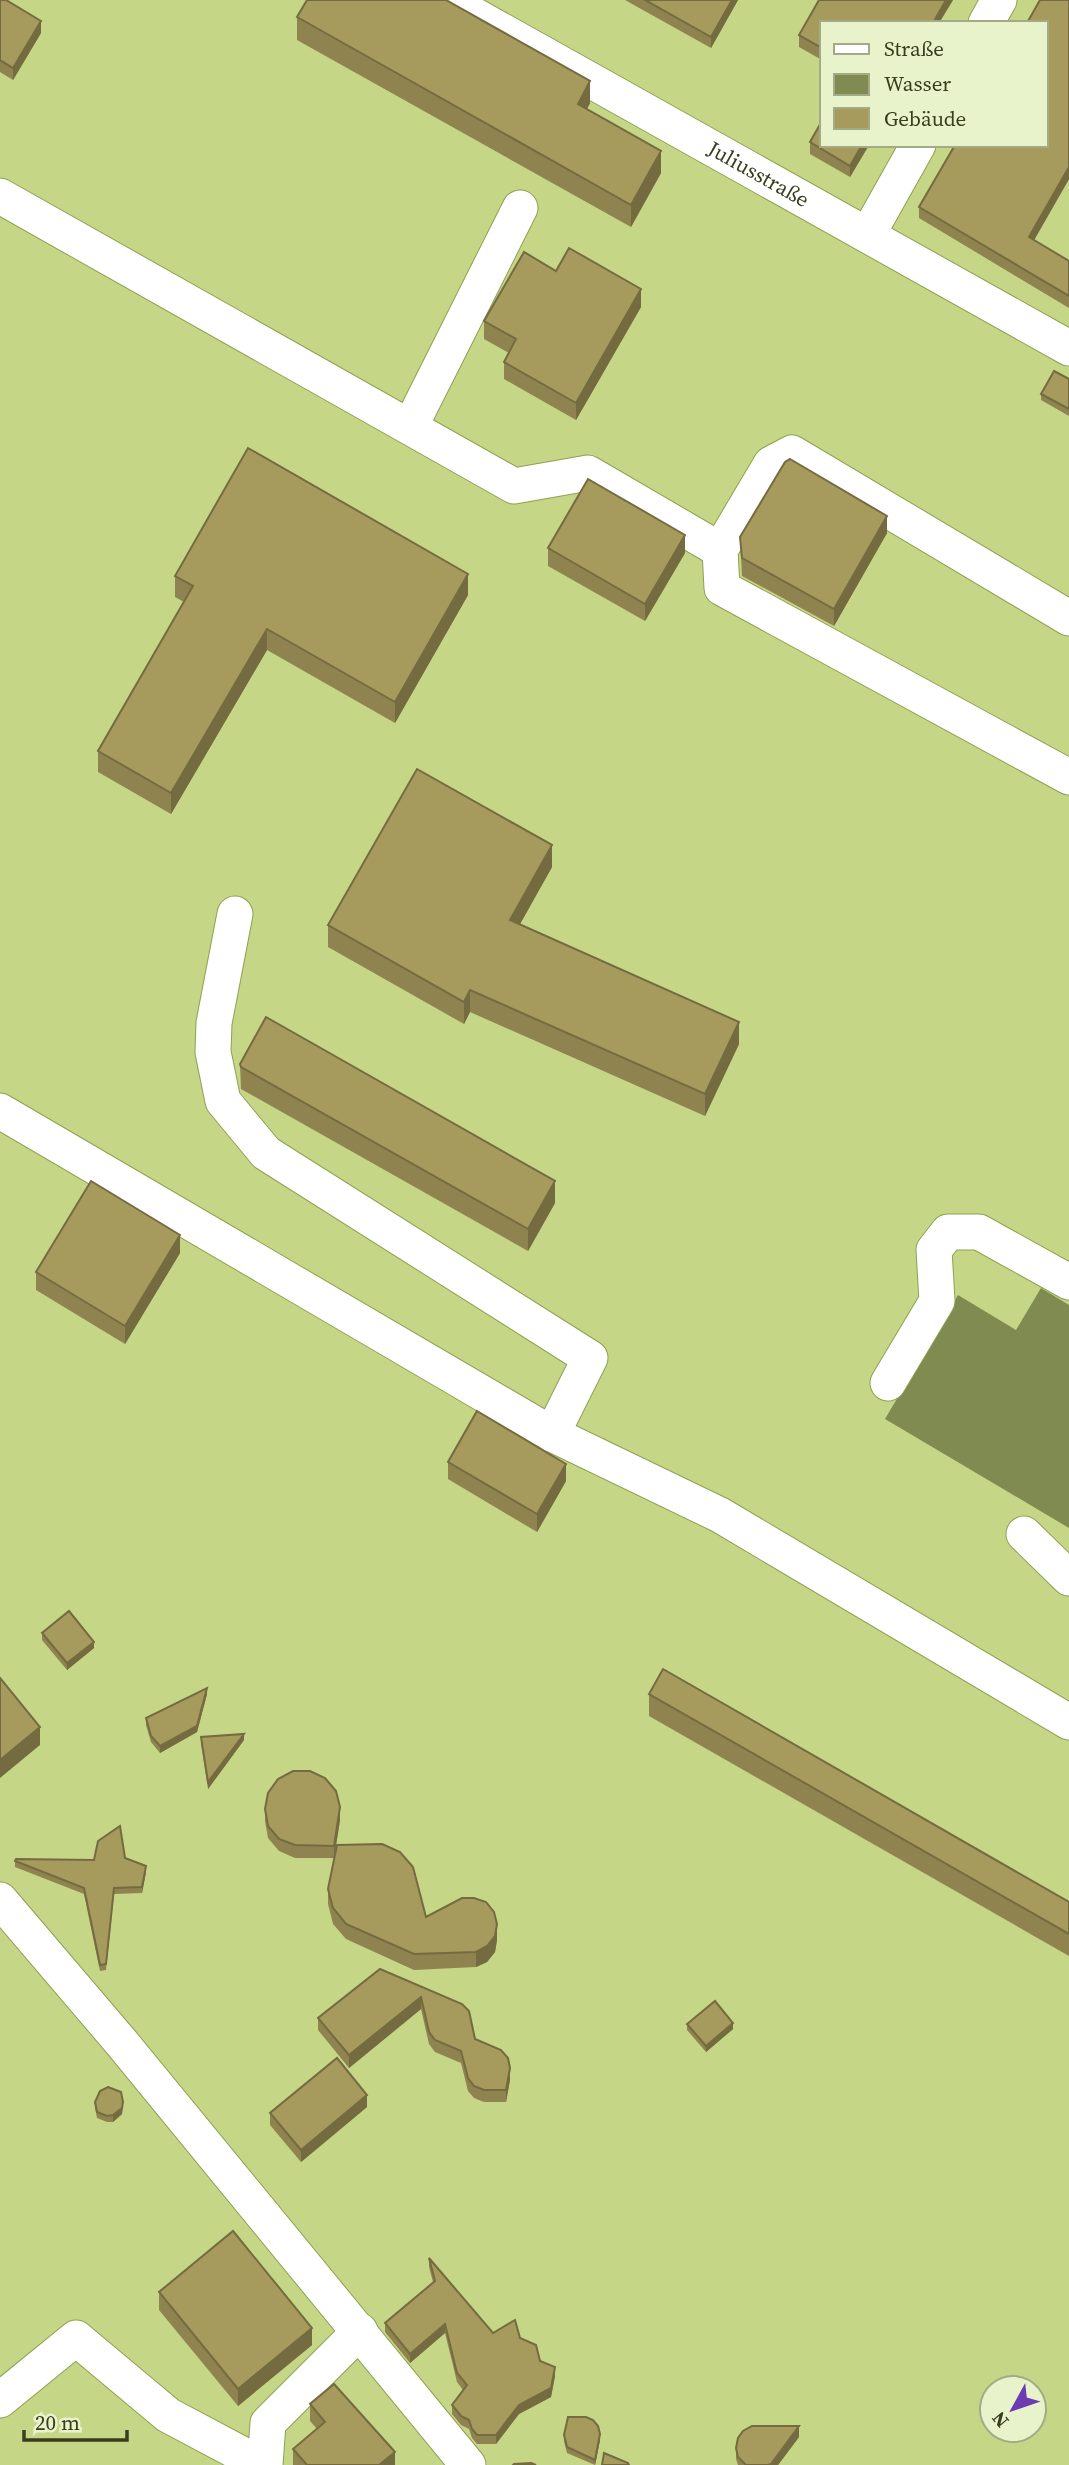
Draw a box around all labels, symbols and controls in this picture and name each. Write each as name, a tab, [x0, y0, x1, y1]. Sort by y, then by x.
legend	[820, 21, 1048, 147]
text: Straße	[884, 34, 944, 63]
text: Wasser	[884, 69, 951, 98]
text: Gebäude	[884, 104, 966, 133]
street label: Juliusstraße	[702, 133, 815, 214]
north arrow	[978, 2374, 1048, 2444]
scale bar	[24, 2398, 128, 2442]
text: N	[985, 2406, 1014, 2434]
text: 20 m	[35, 2408, 80, 2437]

